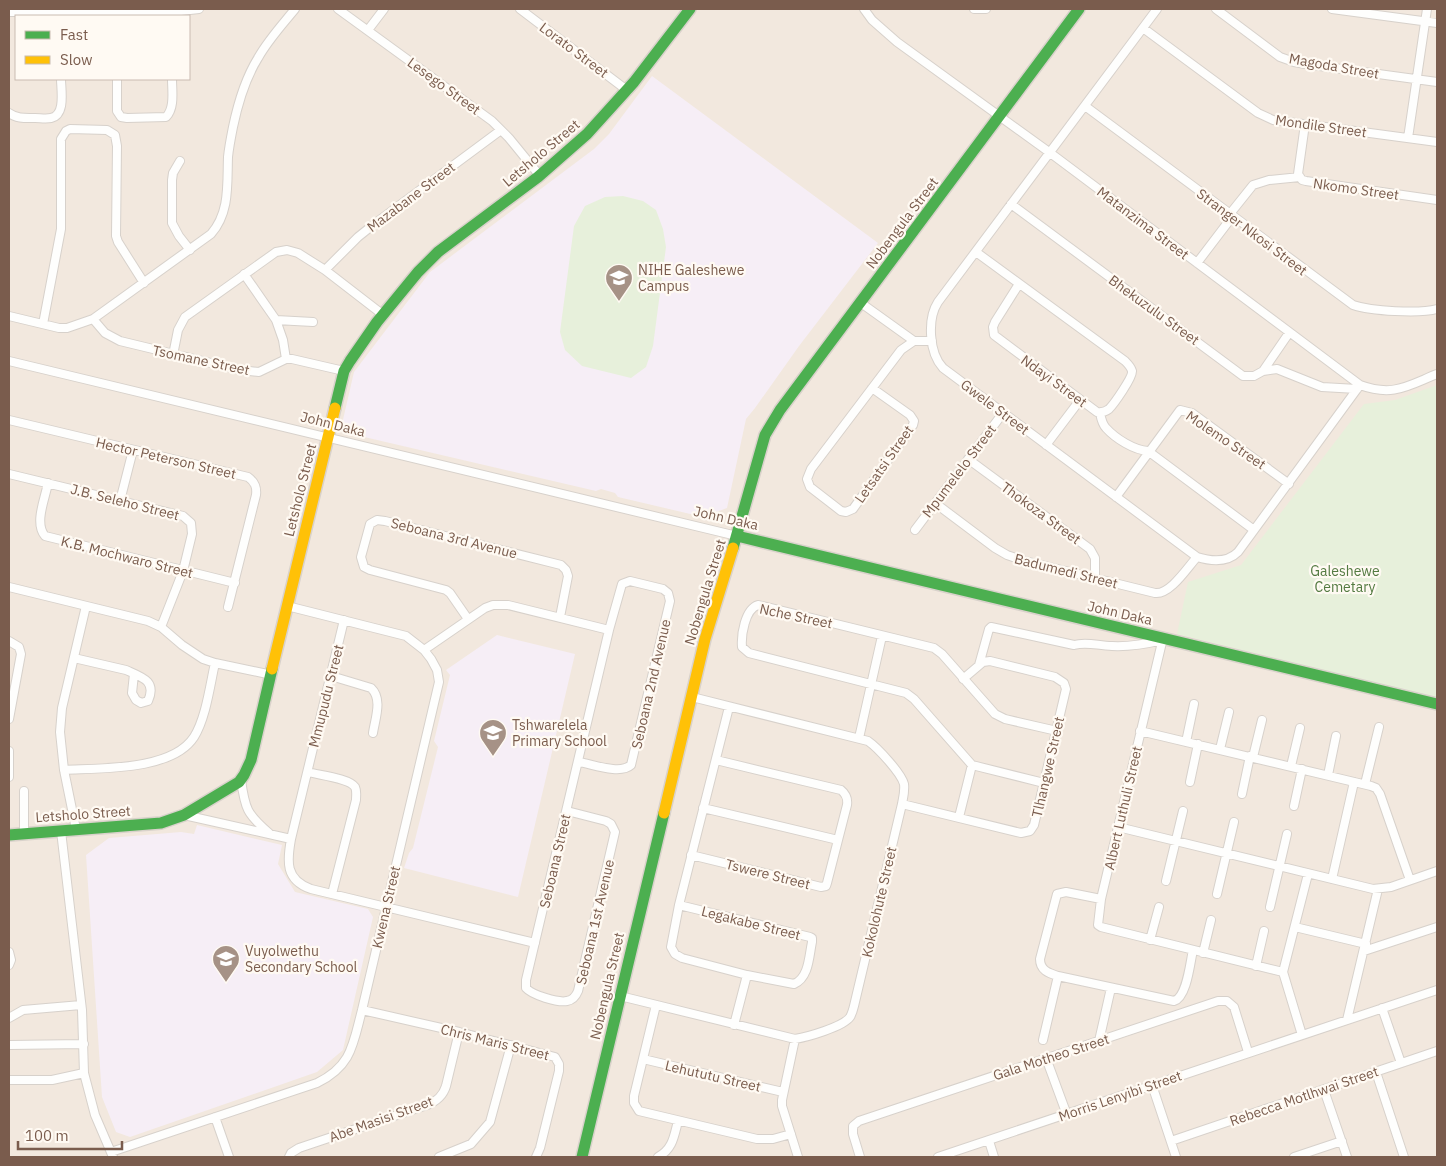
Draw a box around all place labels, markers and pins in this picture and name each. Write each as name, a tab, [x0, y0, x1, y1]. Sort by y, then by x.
place label: NIHE Galeshewe Campus	[638, 261, 745, 295]
school or university icon: NIHE Galeshewe Campus	[604, 263, 634, 302]
place label: Tshwarelela Primary School	[512, 716, 607, 750]
school or university icon: Tshwarelela Primary School	[478, 718, 508, 757]
place label: Vuyolwethu Secondary School	[245, 942, 358, 976]
school or university icon: Vuyolwethu Secondary School	[211, 944, 241, 983]

